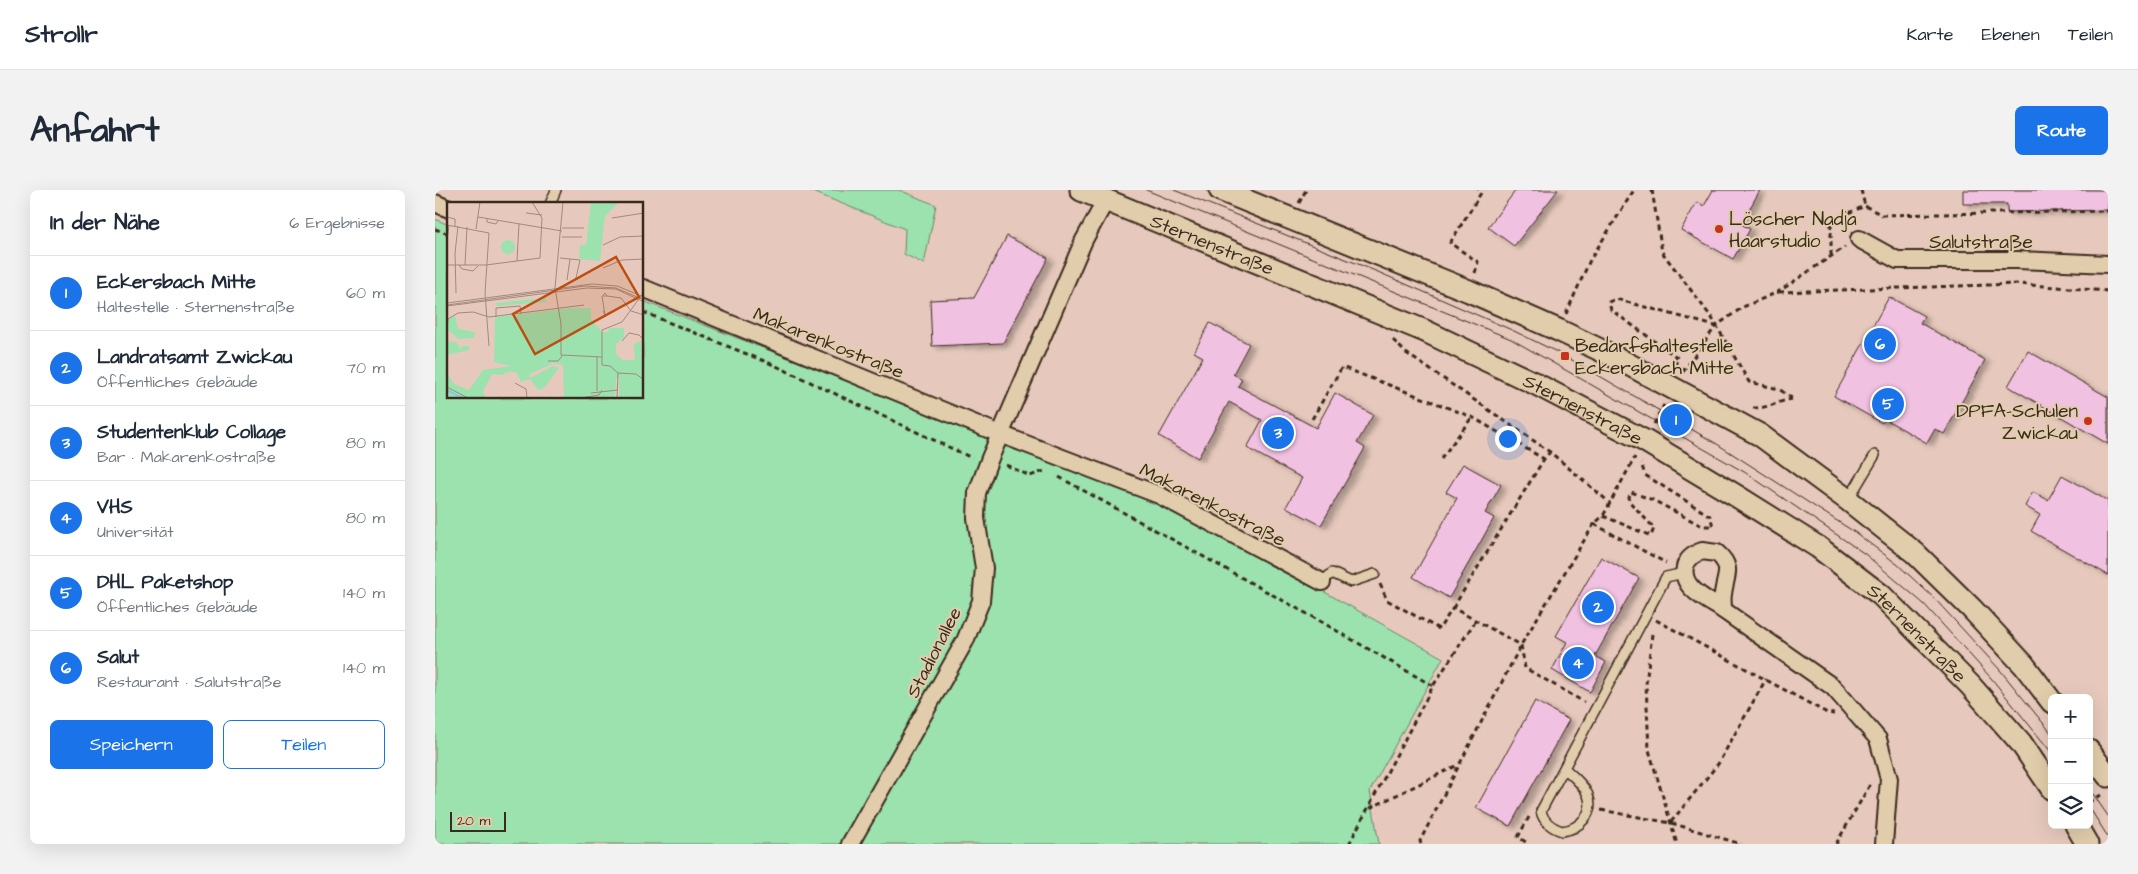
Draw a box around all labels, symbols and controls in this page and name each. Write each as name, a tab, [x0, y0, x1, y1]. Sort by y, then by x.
text: Strollr	[25, 18, 98, 52]
text: Karte	[1906, 22, 1954, 47]
text: Ebenen	[1982, 22, 2040, 47]
text: Teilen	[2068, 22, 2113, 47]
text: Anfahrt	[30, 106, 159, 155]
button: Route	[2015, 106, 2108, 155]
inset map	[447, 202, 644, 399]
place label: Löscher Nadja Haarstudio	[1729, 206, 1857, 255]
text: In der Nähe	[50, 208, 160, 237]
street label: Sternenstraße	[1146, 208, 1278, 283]
text: 6 Ergebnisse	[289, 212, 385, 234]
marker: Löscher Nadja Haarstudio	[1713, 223, 1725, 235]
street label: Salutstraße	[1929, 229, 2033, 256]
text: Eckersbach Mitte	[97, 269, 256, 296]
text: 1	[65, 282, 67, 304]
text: 60 m	[346, 282, 385, 304]
text: Haltestelle · Sternenstraße	[97, 296, 295, 318]
street label: Makarenkostraße	[749, 301, 908, 386]
pin: 6	[1864, 325, 1896, 363]
place label: Bedarfshaltestelle Eckersbach Mitte	[1575, 333, 1734, 382]
text: Landratsamt Zwickau	[97, 344, 292, 371]
marker: Bedarfshaltestelle Eckersbach Mitte	[1559, 350, 1571, 362]
text: 2	[61, 357, 71, 379]
text: 70 m	[346, 357, 385, 379]
street label: Sternenstraße	[1518, 368, 1647, 452]
text: Öffentliches Gebäude	[97, 371, 258, 393]
pin: 5	[1872, 385, 1904, 423]
place label: DPFA-Schulen Zwickau	[1956, 398, 2078, 447]
pin: 1	[1660, 401, 1692, 439]
pin: 3	[1262, 414, 1294, 452]
marker: DPFA-Schulen Zwickau	[2082, 415, 2094, 427]
text: Studentenklub Collage	[97, 419, 286, 446]
your location	[1495, 426, 1521, 452]
text: 3	[62, 432, 70, 454]
text: 80 m	[346, 432, 385, 454]
text: Bar · Makarenkostraße	[97, 446, 276, 468]
street label: Makarenkostraße	[1135, 457, 1290, 554]
text: VHS	[97, 494, 133, 521]
text: 4	[61, 507, 71, 529]
text: 80 m	[346, 507, 385, 529]
text: Universität	[97, 521, 174, 543]
text: DHL Paketshop	[97, 569, 233, 596]
street label: Sternenstraße	[1861, 577, 1972, 689]
text: 5	[60, 582, 72, 604]
text: 140 m	[343, 582, 385, 604]
pin: 2	[1582, 588, 1614, 626]
text: Öffentliches Gebäude	[97, 596, 258, 618]
street label: Stadionallee	[900, 603, 969, 703]
text: Salut	[97, 644, 139, 671]
pin: 4	[1562, 644, 1594, 682]
text: 6	[61, 657, 71, 679]
text: 140 m	[343, 657, 385, 679]
text: Restaurant · Salutstraße	[97, 671, 281, 693]
map controls	[2048, 694, 2093, 829]
button: +	[2048, 694, 2093, 739]
button: Speichern	[50, 720, 213, 769]
button: Teilen	[223, 720, 385, 769]
button: −	[2048, 739, 2093, 784]
button: layers	[2048, 784, 2093, 829]
scale bar	[450, 809, 506, 832]
text: 20 m	[457, 811, 490, 831]

